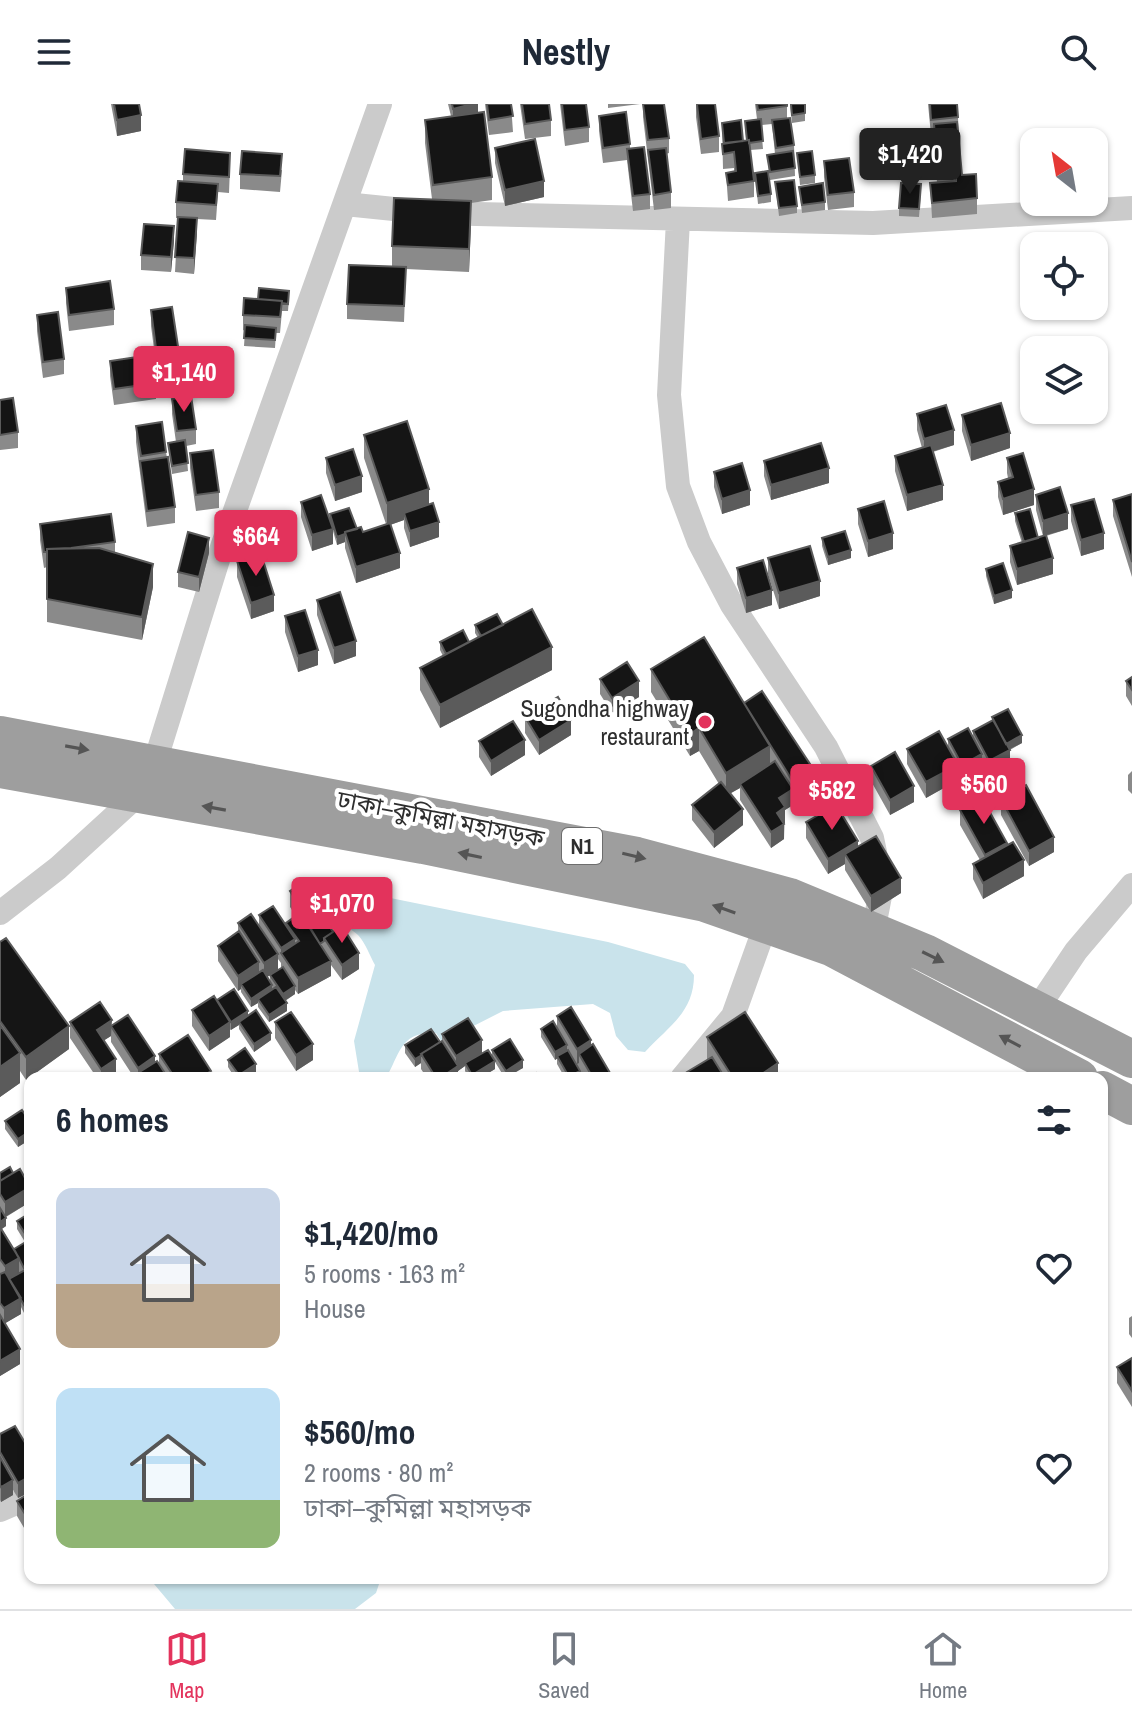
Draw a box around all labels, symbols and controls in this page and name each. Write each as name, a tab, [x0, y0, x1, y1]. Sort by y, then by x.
text: Nestly	[522, 28, 610, 76]
icon: menu	[32, 30, 76, 74]
icon: search	[1056, 30, 1100, 74]
pin: $1,420	[845, 128, 975, 196]
north arrow	[1020, 128, 1108, 216]
map controls	[1020, 128, 1108, 424]
text: $1,420	[877, 136, 943, 171]
button: locate	[1020, 232, 1108, 320]
button: layers	[1020, 336, 1108, 424]
pin: $1,140	[119, 346, 249, 414]
text: $1,140	[151, 354, 217, 389]
pin: $664	[209, 510, 303, 578]
text: $664	[232, 518, 280, 553]
place label: Sugondha highway restaurant	[520, 692, 690, 752]
marker: Sugondha highway restaurant	[696, 713, 714, 731]
one-way arrow	[65, 743, 90, 755]
pin: $560	[937, 758, 1031, 826]
pin: $582	[785, 764, 879, 832]
text: $560	[960, 766, 1008, 801]
text: $582	[808, 772, 856, 807]
street label: ঢাকা–কুমিল্লা মহাসড়ক	[334, 782, 548, 854]
one-way arrow	[201, 801, 226, 813]
road number: N1	[562, 828, 602, 864]
one-way arrow	[457, 848, 482, 861]
one-way arrow	[622, 850, 647, 863]
pin: $1,070	[277, 877, 407, 945]
text: $1,070	[309, 885, 375, 920]
one-way arrow	[711, 903, 735, 915]
one-way arrow	[922, 950, 945, 964]
one-way arrow	[998, 1035, 1021, 1048]
text: 6 homes	[56, 1097, 169, 1143]
icon: filters	[1032, 1098, 1076, 1142]
text: $1,420/mo	[304, 1210, 439, 1256]
icon: home	[120, 1220, 216, 1316]
icon: heart	[1032, 1246, 1076, 1290]
text: 5 rooms · 163 m²	[304, 1256, 465, 1291]
text: House	[304, 1291, 366, 1326]
text: $560/mo	[304, 1409, 416, 1455]
icon: home	[120, 1420, 216, 1516]
icon: heart	[1032, 1446, 1076, 1490]
text: 2 rooms · 80 m²	[304, 1455, 453, 1490]
text: ঢাকা–কুমিল্লা মহাসড়ক	[304, 1490, 531, 1525]
tab: Map	[165, 1627, 209, 1705]
tab: Saved	[538, 1627, 590, 1705]
tab: Home	[919, 1627, 967, 1705]

